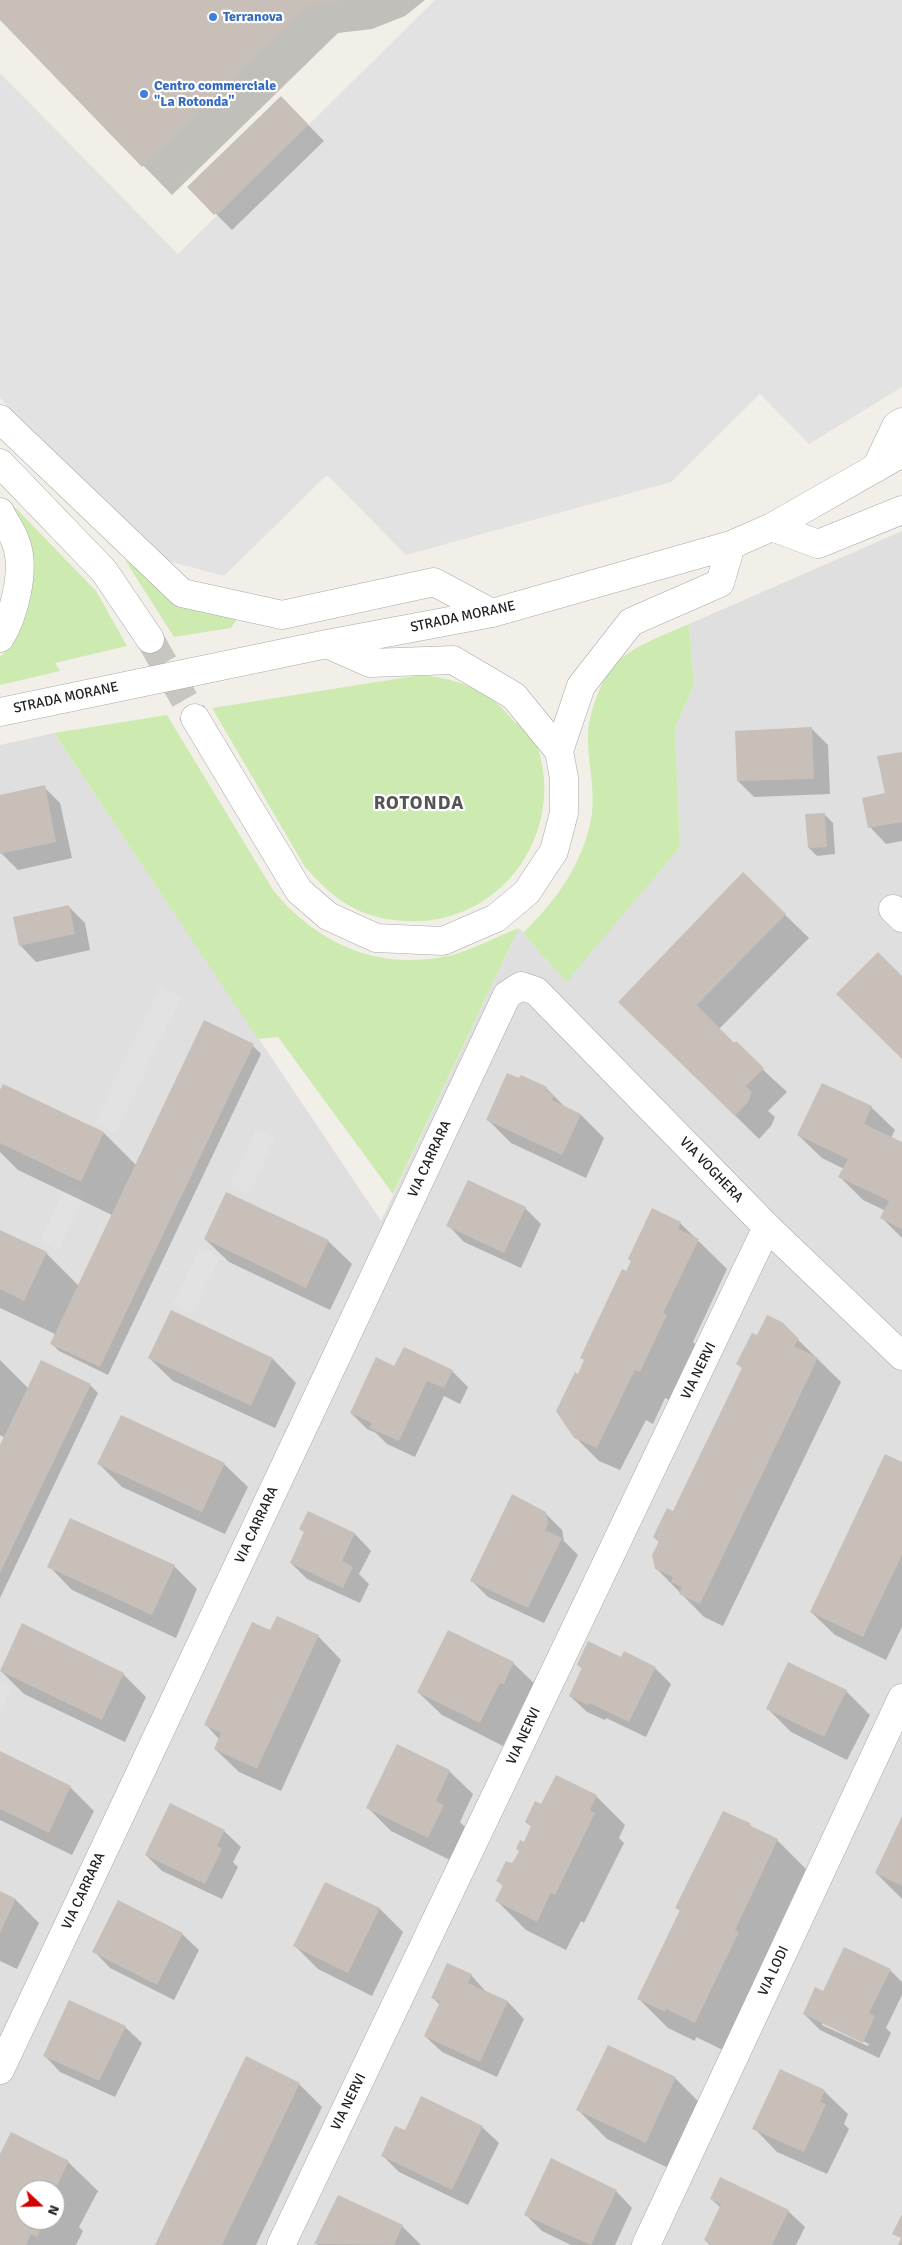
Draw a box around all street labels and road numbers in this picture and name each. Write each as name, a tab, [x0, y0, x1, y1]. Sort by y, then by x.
street label: STRADA MORANE	[409, 598, 517, 636]
street label: STRADA MORANE	[12, 679, 120, 717]
street label: VIA CARRARA	[405, 1118, 455, 1200]
street label: VIA VOGHERA	[676, 1134, 746, 1206]
street label: VIA NERVI	[678, 1340, 720, 1402]
street label: VIA CARRARA	[232, 1484, 282, 1566]
street label: VIA NERVI	[503, 1705, 545, 1767]
street label: VIA CARRARA	[59, 1850, 109, 1932]
street label: VIA LODI	[755, 1943, 793, 1999]
street label: VIA NERVI	[328, 2071, 370, 2133]

